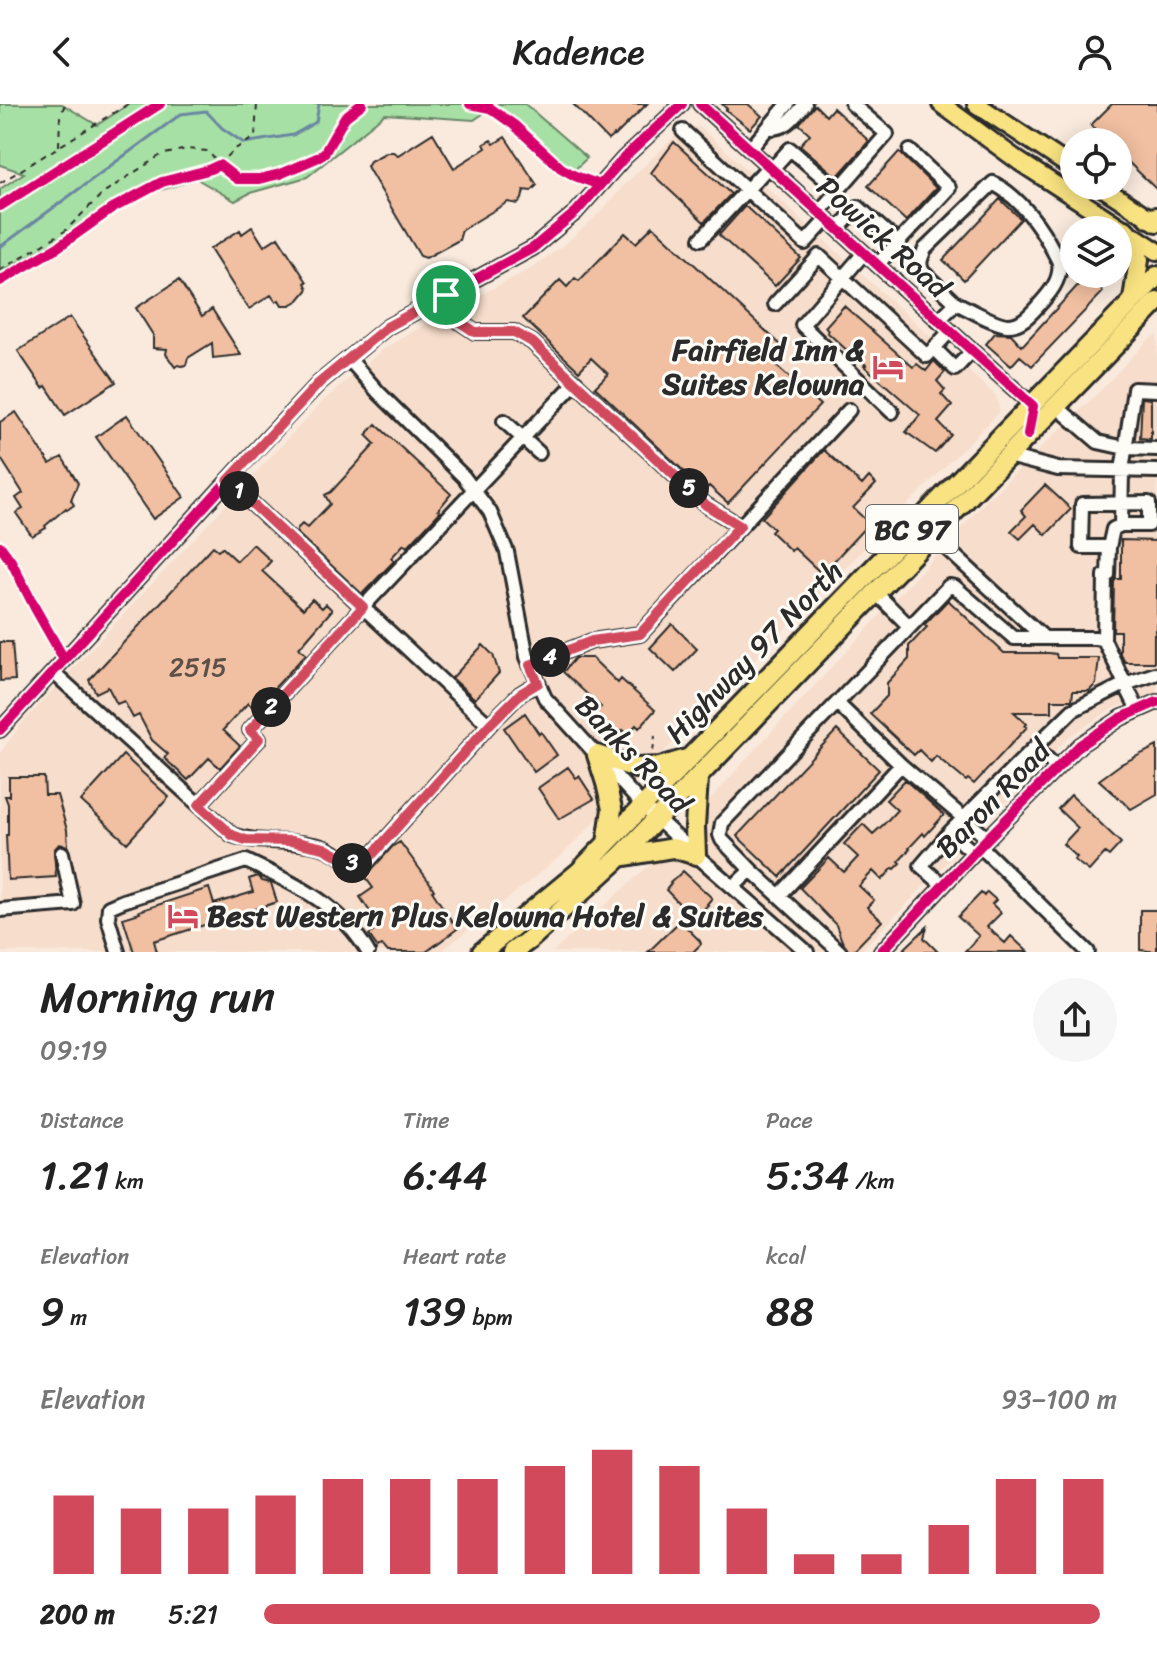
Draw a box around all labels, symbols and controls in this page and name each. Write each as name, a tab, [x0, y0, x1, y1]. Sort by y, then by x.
text: Kadence	[512, 20, 645, 84]
icon: back	[40, 30, 84, 74]
icon: person	[1073, 30, 1117, 74]
map controls	[1060, 128, 1132, 288]
button: locate	[1060, 128, 1132, 200]
street label: Powick Road	[804, 162, 964, 314]
button: layers	[1060, 216, 1132, 288]
pin	[412, 261, 480, 329]
icon: arrive	[424, 273, 468, 317]
place label: Fairfield Inn & Suites Kelowna	[661, 323, 865, 411]
hotel icon: Fairfield Inn & Suites Kelowna	[871, 350, 905, 384]
pin: 5	[669, 468, 709, 508]
text: 5	[682, 468, 696, 507]
pin: 1	[219, 471, 259, 511]
text: 1	[234, 471, 244, 510]
road number: BC 97	[866, 505, 958, 553]
street label: Highway 97 North	[651, 547, 857, 757]
pin: 4	[530, 637, 570, 677]
text: 4	[543, 637, 557, 676]
house number: 2515	[169, 644, 227, 690]
street label: Banks Road	[561, 681, 706, 828]
pin: 2	[251, 687, 291, 727]
text: 2	[265, 687, 277, 726]
street label: Baron Road	[922, 725, 1066, 872]
pin: 3	[332, 843, 372, 883]
text: 3	[346, 843, 358, 882]
place label: Best Western Plus Kelowna Hotel & Suites	[207, 889, 764, 943]
hotel icon: Best Western Plus Kelowna Hotel & Suites	[166, 899, 200, 933]
text: Morning run	[40, 958, 275, 1036]
button: share	[1033, 978, 1117, 1062]
text: 09:19	[40, 1027, 107, 1073]
text: Distance	[40, 1101, 124, 1140]
text: Time	[403, 1101, 450, 1140]
text: Pace	[766, 1101, 813, 1140]
text: 1.21	[40, 1140, 109, 1211]
text: 6:44	[403, 1140, 488, 1211]
text: 5:34	[766, 1140, 849, 1211]
text: km	[109, 1162, 144, 1201]
text: /km	[849, 1162, 895, 1201]
text: Elevation	[40, 1237, 129, 1276]
text: Heart rate	[403, 1237, 506, 1276]
text: kcal	[766, 1237, 806, 1276]
text: 9	[40, 1276, 65, 1347]
text: 139	[403, 1276, 467, 1347]
text: 88	[766, 1276, 814, 1347]
text: m	[65, 1298, 87, 1337]
text: bpm	[467, 1298, 513, 1337]
text: Elevation	[40, 1376, 145, 1422]
text: 93–100 m	[1001, 1376, 1117, 1422]
text: 200 m	[40, 1591, 115, 1637]
text: 5:21	[168, 1591, 218, 1637]

